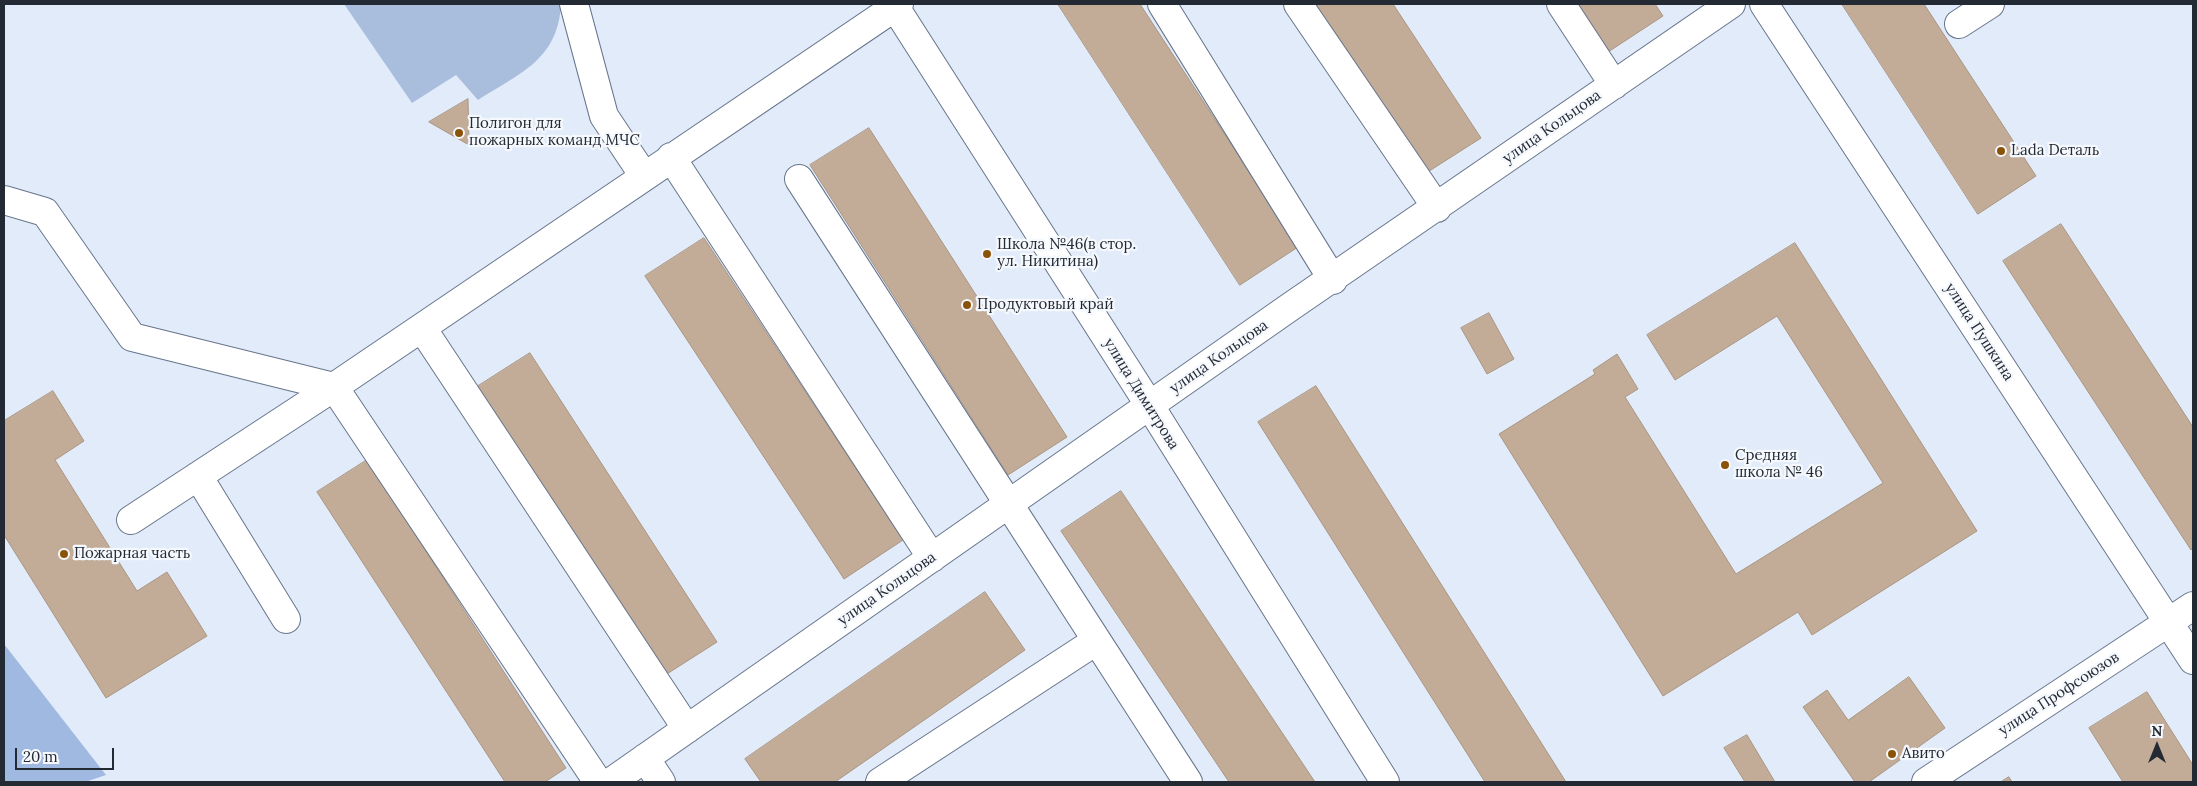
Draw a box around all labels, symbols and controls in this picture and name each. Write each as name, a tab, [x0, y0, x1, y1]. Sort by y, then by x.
street label: улица Кольцова	[1499, 86, 1605, 168]
place label: Полигон для пожарных команд МЧС	[469, 115, 640, 150]
marker: Полигон для пожарных команд МЧС	[453, 127, 465, 139]
place label: Lada Dеталь	[2011, 142, 2099, 160]
marker: Lada Dеталь	[1995, 145, 2007, 157]
place label: Школа №46(в стор. ул. Никитина)	[997, 236, 1136, 271]
marker: Школа №46(в стор. ул. Никитина)	[981, 248, 993, 260]
street label: улица Пушкина	[1941, 280, 2017, 384]
place label: Продуктовый край	[977, 296, 1114, 314]
marker: Продуктовый край	[961, 299, 973, 311]
street label: улица Кольцова	[1166, 316, 1272, 398]
street label: улица Димитрова	[1099, 335, 1183, 453]
place label: Средняя школа № 46	[1735, 447, 1823, 482]
marker: Средняя школа № 46	[1719, 459, 1731, 471]
place label: Пожарная часть	[74, 545, 190, 563]
marker: Пожарная часть	[58, 548, 70, 560]
street label: улица Кольцова	[834, 548, 940, 630]
street label: улица Профсоюзов	[1995, 648, 2123, 740]
north arrow	[2132, 721, 2182, 771]
text: N	[2152, 722, 2162, 740]
scale bar	[18, 738, 116, 770]
place label: Авито	[1902, 745, 1945, 763]
text: 20 m	[23, 747, 58, 766]
marker: Авито	[1886, 748, 1898, 760]

